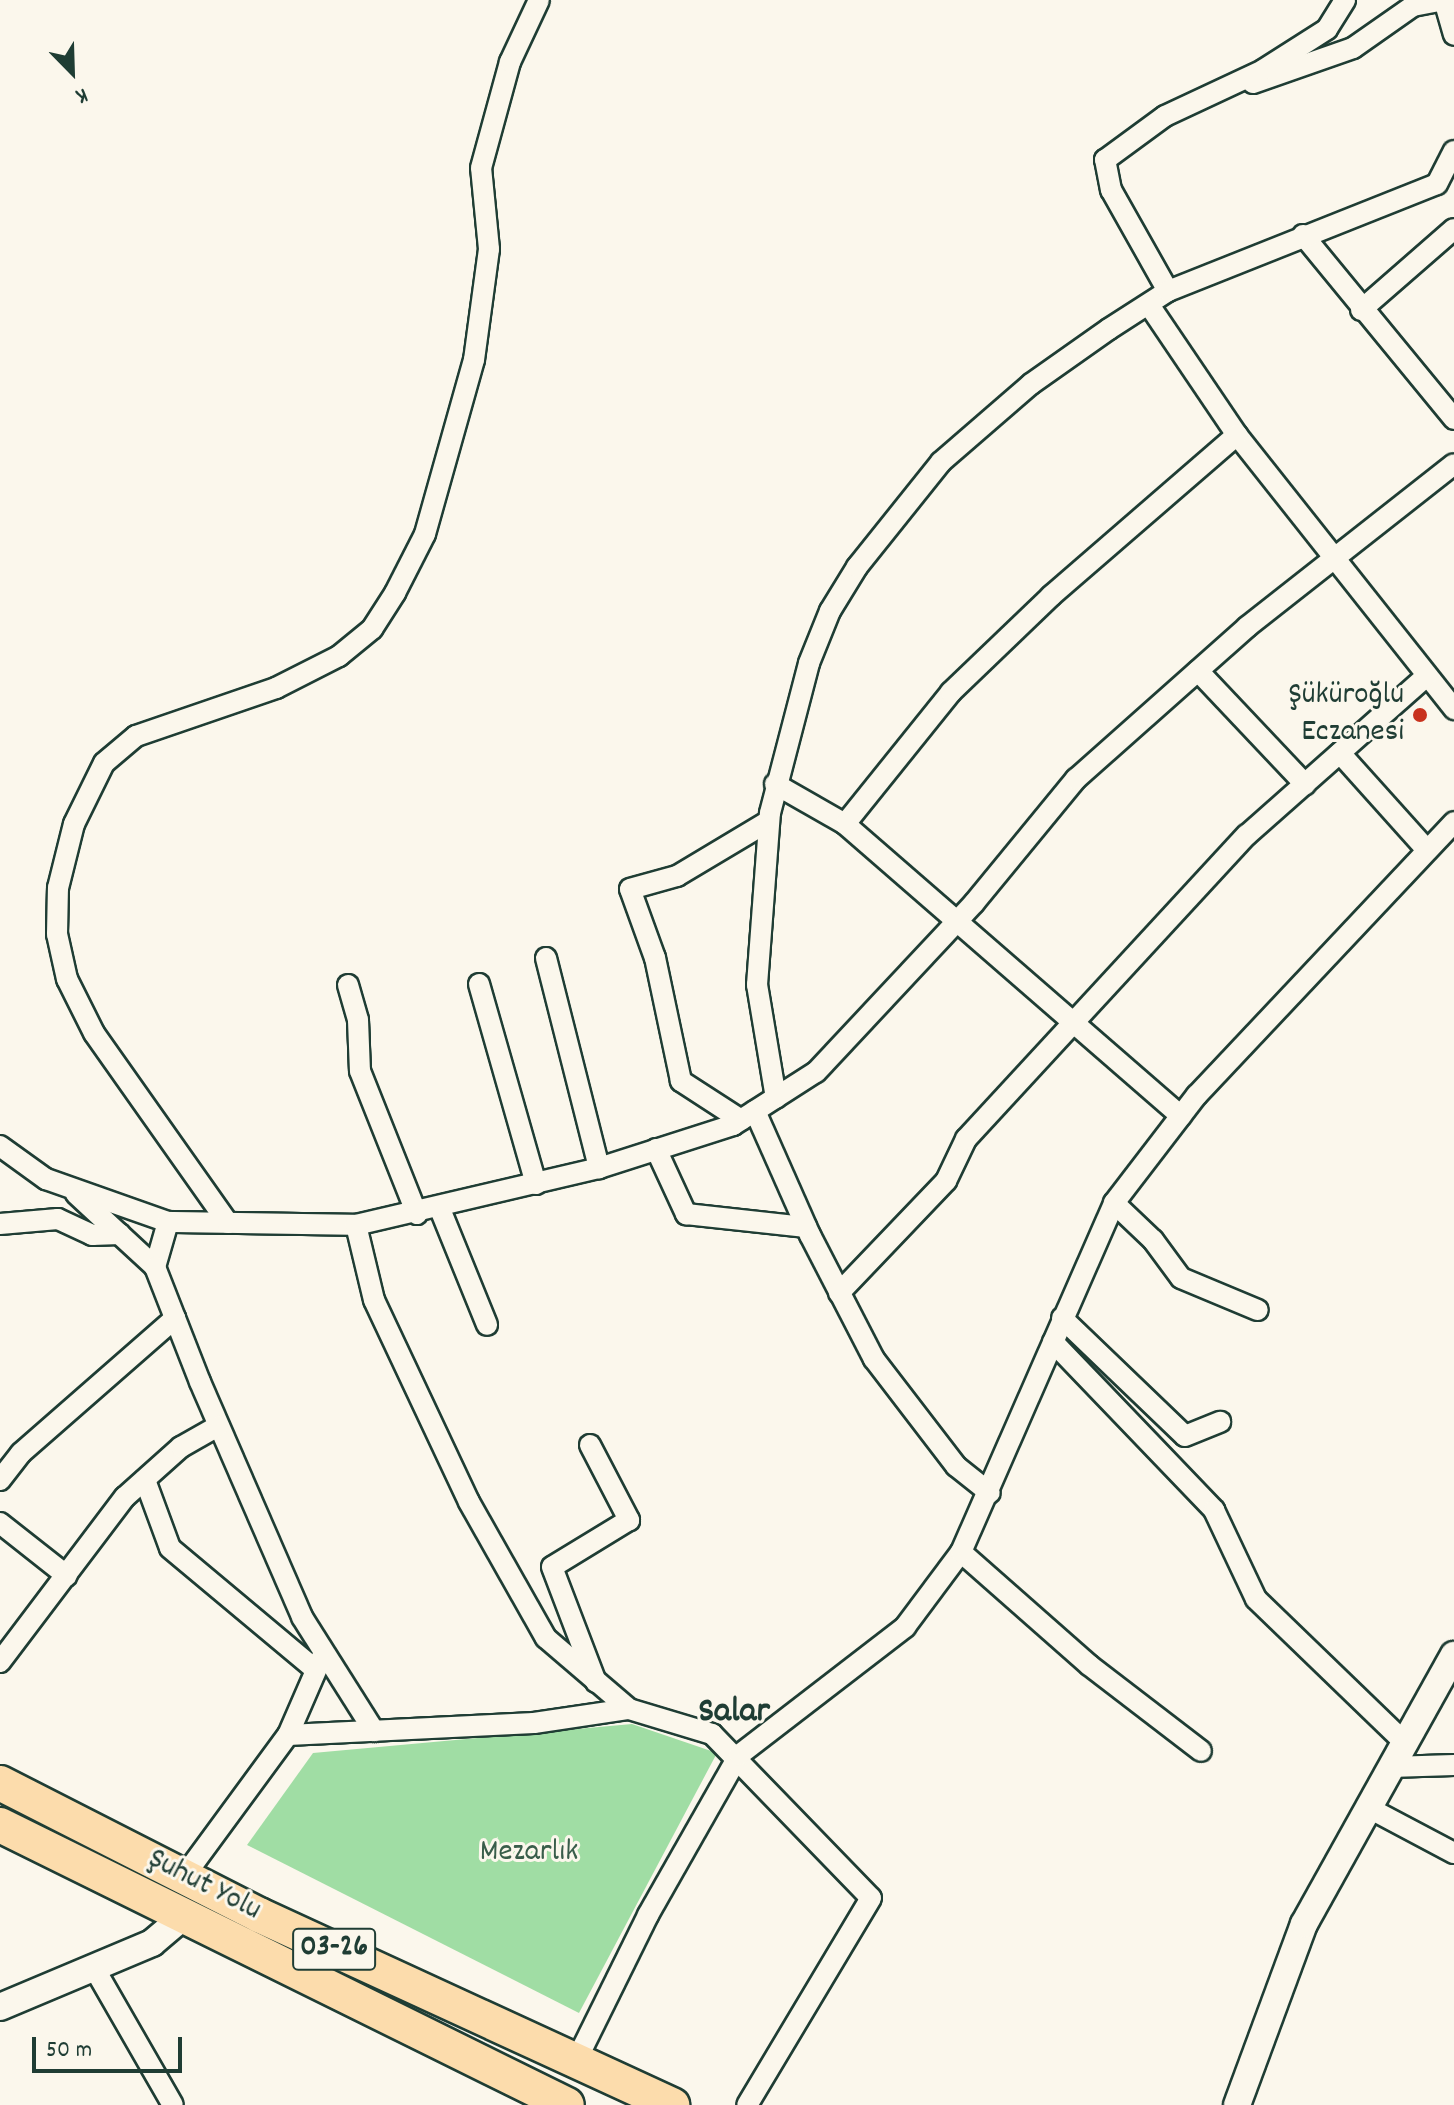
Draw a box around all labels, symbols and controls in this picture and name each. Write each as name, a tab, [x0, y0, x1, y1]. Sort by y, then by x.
north arrow	[32, 32, 112, 112]
text: K	[71, 78, 92, 111]
place label: Şüküroğlu Eczanesi	[1289, 678, 1404, 753]
marker: Şüküroğlu Eczanesi	[1411, 706, 1429, 724]
district label: Salar	[698, 1692, 770, 1736]
park label: Mezarlık	[480, 1834, 578, 1872]
street label: Şuhut Yolu	[141, 1841, 267, 1931]
road number: 03-26	[292, 1923, 376, 1975]
scale bar	[36, 2021, 186, 2071]
text: 50 m	[46, 2034, 92, 2068]

